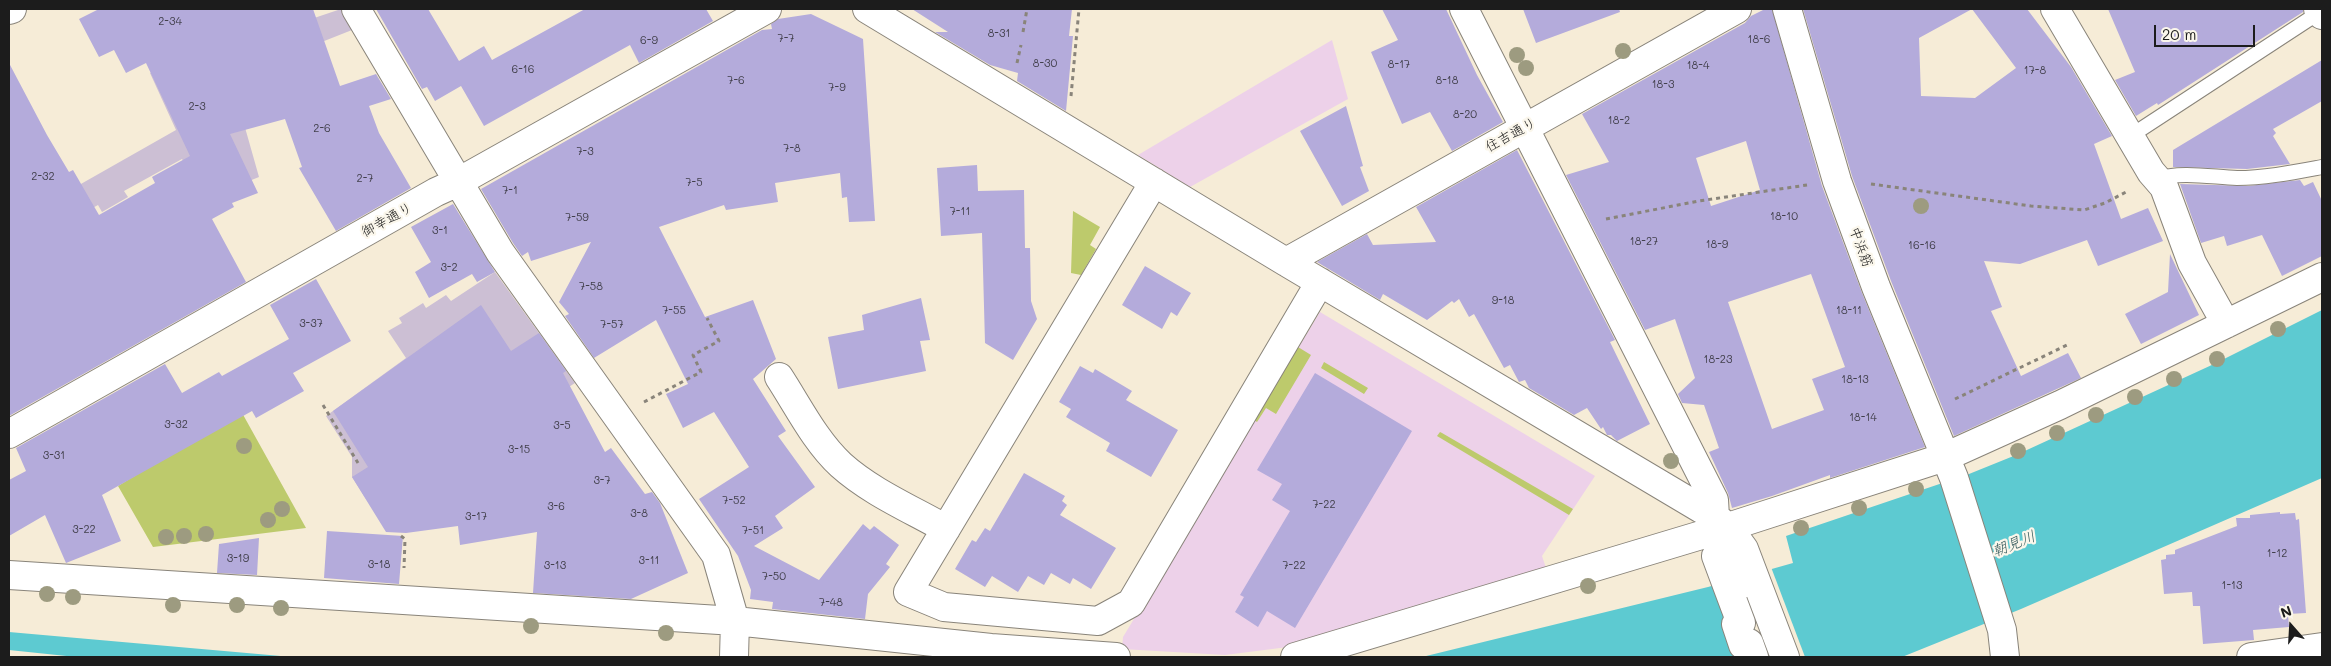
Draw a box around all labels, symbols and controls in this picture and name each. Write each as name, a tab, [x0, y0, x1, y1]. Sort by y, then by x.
house number: 2-34	[158, 15, 182, 29]
scale bar	[2156, 15, 2257, 47]
text: 20 m	[2162, 24, 2196, 44]
house number: 8-31	[988, 27, 1010, 41]
house number: 7-7	[778, 32, 794, 46]
house number: 18-6	[1748, 33, 1770, 47]
house number: 6-9	[640, 34, 658, 48]
house number: 8-30	[1033, 57, 1057, 71]
house number: 8-17	[1388, 58, 1410, 72]
house number: 18-4	[1687, 59, 1709, 73]
house number: 6-16	[512, 63, 534, 77]
house number: 17-8	[2024, 64, 2046, 78]
house number: 7-6	[727, 74, 745, 88]
house number: 8-18	[1436, 74, 1458, 88]
house number: 18-3	[1652, 78, 1674, 92]
house number: 7-9	[828, 81, 846, 95]
house number: 2-3	[188, 100, 206, 114]
house number: 8-20	[1453, 108, 1477, 122]
street label: 住吉通り	[1482, 114, 1540, 156]
house number: 18-2	[1608, 114, 1630, 128]
house number: 2-6	[313, 122, 331, 136]
house number: 7-8	[783, 142, 801, 156]
house number: 7-3	[576, 145, 594, 159]
house number: 2-32	[31, 170, 55, 184]
house number: 2-7	[357, 172, 373, 186]
house number: 7-5	[685, 176, 703, 190]
house number: 7-1	[502, 184, 518, 198]
street label: 御幸通り	[358, 199, 416, 241]
house number: 7-11	[950, 205, 970, 219]
house number: 18-10	[1770, 210, 1798, 224]
house number: 7-59	[565, 211, 589, 225]
house number: 3-1	[432, 224, 448, 238]
street label: 中浜筋	[1846, 224, 1876, 270]
house number: 18-27	[1630, 235, 1658, 249]
house number: 18-9	[1706, 238, 1728, 252]
house number: 16-16	[1908, 239, 1936, 253]
house number: 3-2	[440, 261, 458, 275]
house number: 7-58	[579, 280, 603, 294]
house number: 9-18	[1492, 294, 1514, 308]
house number: 7-55	[662, 304, 686, 318]
house number: 18-11	[1836, 304, 1862, 318]
house number: 3-37	[299, 317, 323, 331]
house number: 7-57	[600, 318, 624, 332]
house number: 18-23	[1704, 353, 1732, 367]
house number: 18-13	[1841, 373, 1869, 387]
house number: 18-14	[1849, 411, 1877, 425]
house number: 3-32	[164, 418, 188, 432]
house number: 3-5	[553, 419, 571, 433]
house number: 3-15	[508, 443, 530, 457]
house number: 3-31	[43, 449, 65, 463]
house number: 3-7	[593, 474, 611, 488]
house number: 7-52	[722, 494, 746, 508]
house number: 7-22	[1312, 498, 1336, 512]
house number: 3-6	[547, 500, 565, 514]
house number: 3-8	[630, 507, 648, 521]
house number: 3-17	[465, 510, 487, 524]
house number: 3-22	[72, 523, 96, 537]
house number: 7-51	[742, 524, 764, 538]
water label: 朝見川	[1990, 527, 2038, 561]
house number: 1-12	[2267, 547, 2287, 561]
house number: 3-19	[227, 552, 249, 566]
house number: 3-11	[639, 554, 659, 568]
house number: 3-18	[368, 558, 390, 572]
house number: 3-13	[544, 559, 566, 573]
house number: 7-22	[1282, 559, 1306, 573]
house number: 7-50	[762, 570, 786, 584]
house number: 1-13	[2222, 579, 2242, 593]
house number: 7-48	[819, 596, 843, 610]
north arrow	[2266, 601, 2316, 651]
text: N	[2278, 601, 2294, 622]

